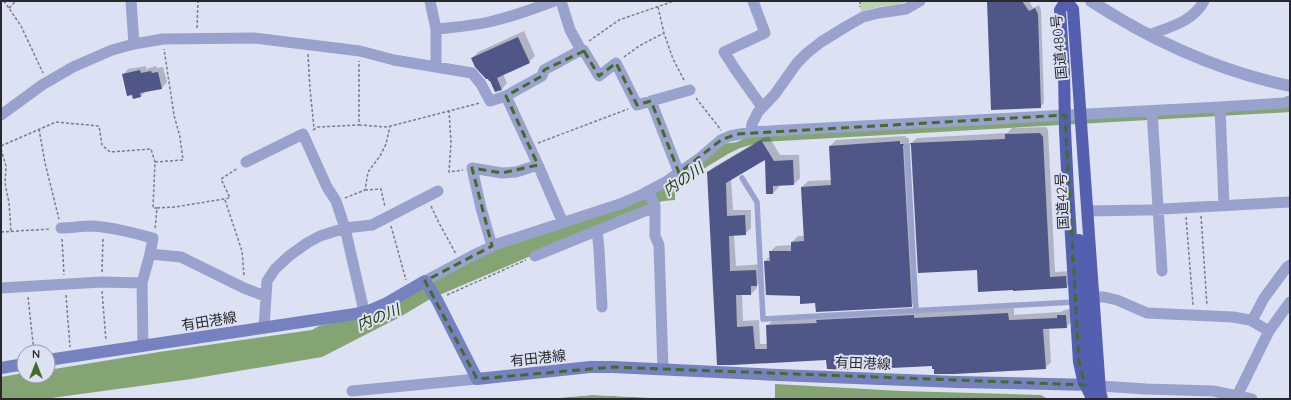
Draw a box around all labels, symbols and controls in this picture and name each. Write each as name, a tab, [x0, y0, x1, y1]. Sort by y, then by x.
street label: 国道480号	[1047, 14, 1071, 80]
water label: 内の川	[659, 157, 709, 199]
street label: 国道42号	[1052, 172, 1072, 230]
water label: 内の川	[354, 299, 404, 334]
street label: 有田港線	[180, 308, 238, 334]
north arrow	[16, 344, 56, 384]
street label: 有田港線	[509, 346, 567, 370]
text: N	[32, 347, 40, 361]
street label: 有田港線	[835, 353, 891, 373]

